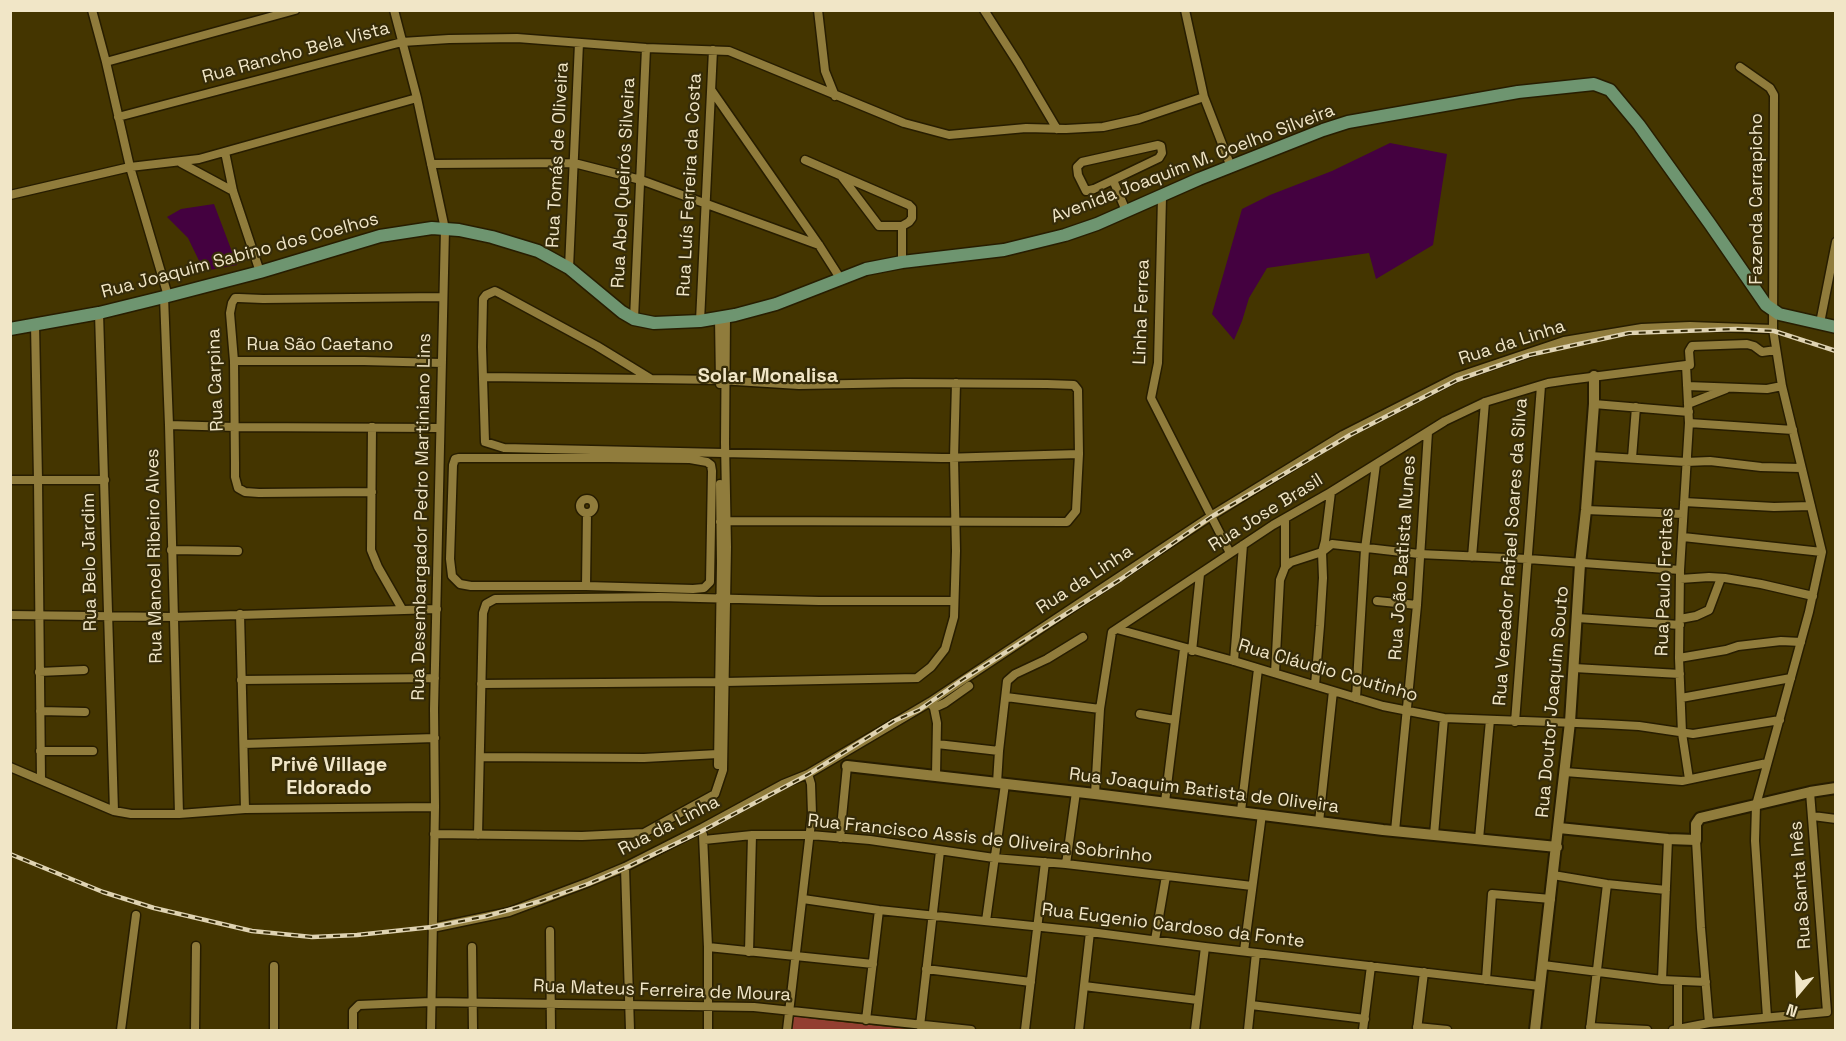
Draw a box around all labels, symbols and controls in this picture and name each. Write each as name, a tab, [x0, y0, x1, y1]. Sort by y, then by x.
street label: Rua Rancho Bela Vista	[200, 18, 392, 88]
street label: Rua Tomás de Oliveira	[542, 62, 574, 248]
street label: Rua Luís Ferreira da Costa	[673, 73, 707, 297]
street label: Rua Abel Queirós Silveira	[608, 77, 640, 289]
street label: Avenida Joaquim M. Coelho Silveira	[1048, 100, 1338, 228]
street label: Fazenda Carrapicho	[1746, 113, 1768, 285]
street label: Rua Joaquim Sabino dos Coelhos	[99, 209, 381, 303]
street label: Linha Ferrea	[1129, 259, 1155, 365]
street label: Rua da Linha	[1456, 316, 1568, 370]
street label: Rua Carpina	[203, 328, 229, 432]
street label: Rua Desembargador Pedro Martiniano Lins	[408, 333, 436, 701]
street label: Rua São Caetano	[247, 334, 393, 356]
district label: Solar Monalisa	[698, 365, 838, 389]
street label: Rua Vereador Rafael Soares da Silva	[1489, 397, 1533, 707]
street label: Rua Manoel Ribeiro Alves	[142, 448, 168, 664]
street label: Rua João Batista Nunes	[1385, 455, 1421, 661]
street label: Rua Jose Brasil	[1205, 469, 1327, 557]
street label: Rua Belo Jardim	[78, 493, 102, 631]
street label: Rua Paulo Freitas	[1652, 507, 1678, 657]
street label: Rua da Linha	[1033, 541, 1137, 619]
street label: Rua Doutor Joaquim Souto	[1532, 585, 1574, 819]
street label: Rua Cláudio Coutinho	[1236, 635, 1420, 707]
district label: Privê Village Eldorado	[271, 754, 387, 801]
street label: Rua Joaquim Batista de Oliveira	[1068, 764, 1340, 818]
street label: Rua da Linha	[615, 791, 723, 861]
street label: Rua Francisco Assis de Oliveira Sobrinho	[806, 810, 1154, 868]
street label: Rua Santa Inês	[1786, 820, 1816, 950]
street label: Rua Eugenio Cardoso da Fonte	[1040, 899, 1306, 953]
north arrow	[1768, 963, 1828, 1023]
street label: Rua Mateus Ferreira de Moura	[533, 976, 791, 1006]
text: N	[1783, 999, 1800, 1022]

